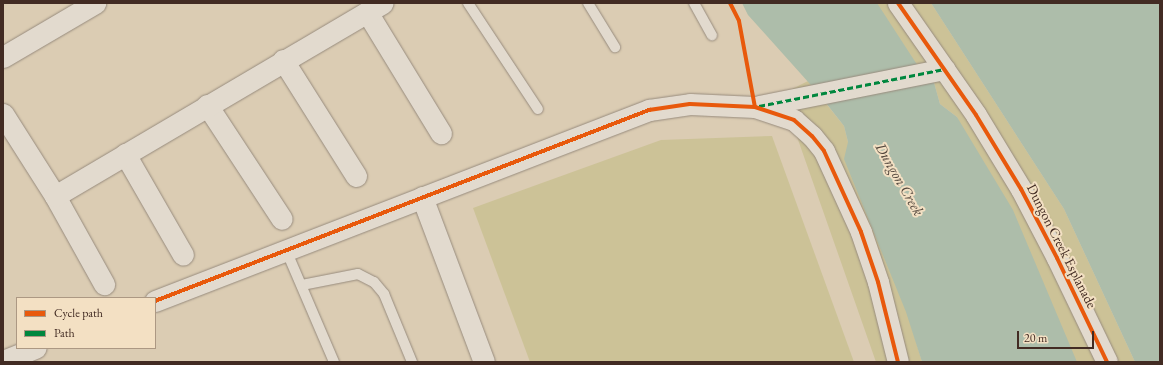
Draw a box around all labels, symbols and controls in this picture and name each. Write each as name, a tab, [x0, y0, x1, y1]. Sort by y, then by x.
water label: Dungon Creek	[872, 139, 928, 219]
street label: Dungon Creek Esplanade	[1023, 181, 1101, 311]
legend	[16, 297, 156, 349]
text: Cycle path	[54, 305, 103, 321]
scale bar	[1019, 323, 1096, 349]
text: Path	[54, 325, 75, 341]
text: 20 m	[1024, 330, 1047, 346]

